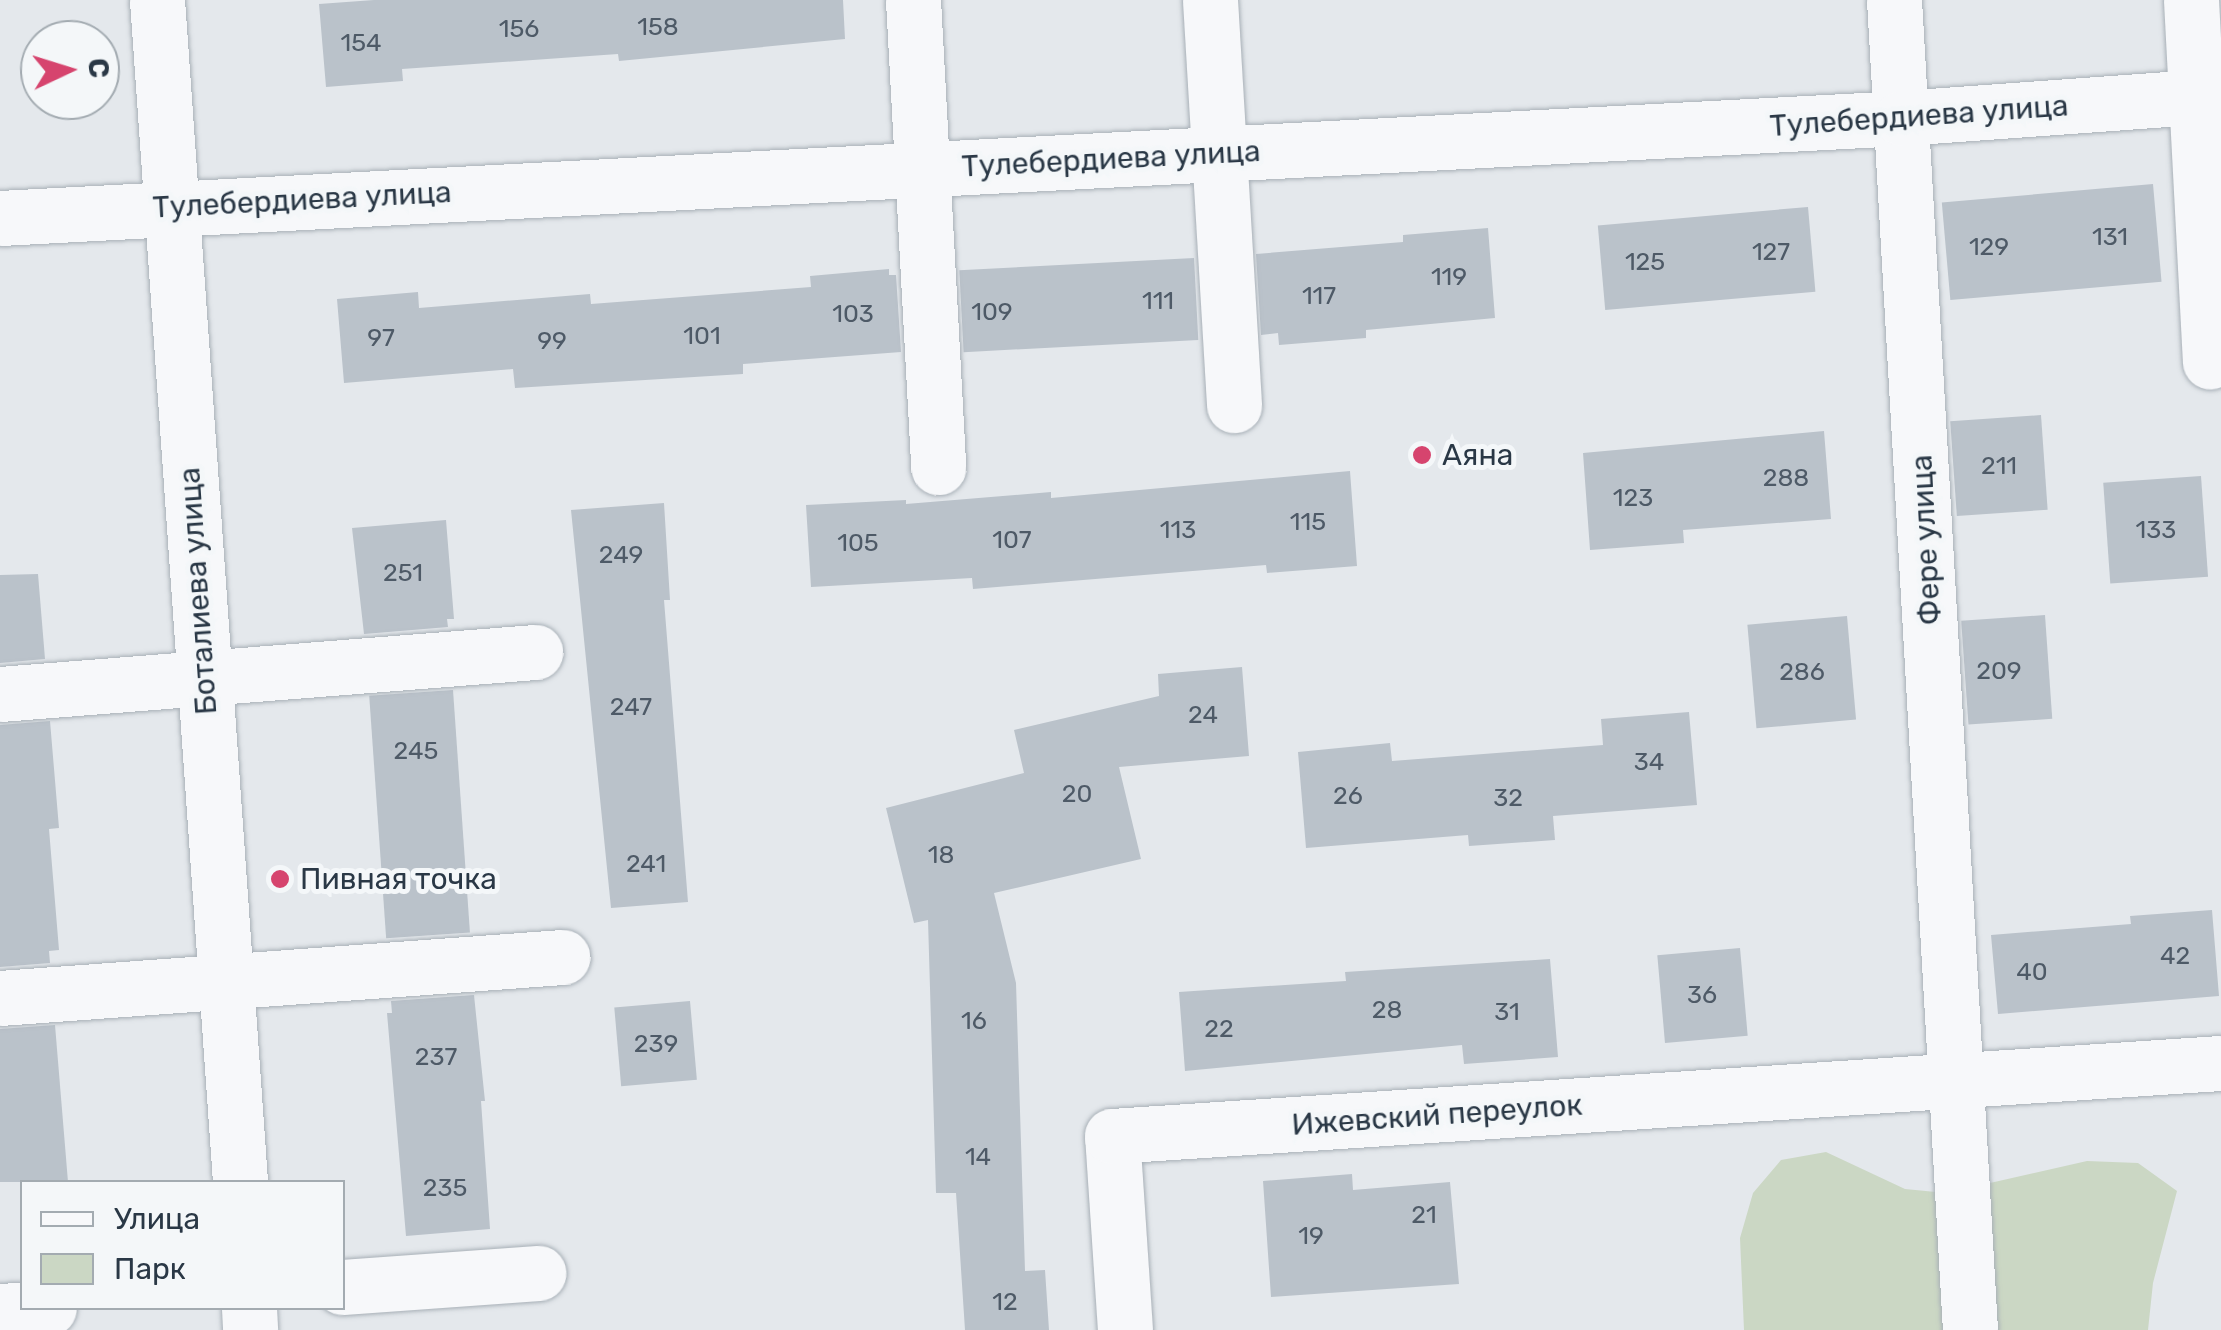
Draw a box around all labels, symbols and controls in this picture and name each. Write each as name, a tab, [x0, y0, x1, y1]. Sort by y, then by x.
house number: 158	[637, 12, 679, 42]
house number: 156	[499, 14, 539, 44]
north arrow	[20, 20, 120, 120]
house number: 154	[340, 28, 382, 58]
text: С	[81, 57, 116, 79]
street label: Тулебердиева улица	[1768, 88, 2070, 144]
street label: Тулебердиева улица	[961, 133, 1261, 185]
street label: Тулебердиева улица	[152, 174, 452, 226]
house number: 131	[2092, 222, 2128, 252]
house number: 129	[1969, 232, 2009, 262]
house number: 127	[1752, 237, 1790, 267]
house number: 125	[1625, 247, 1665, 277]
house number: 119	[1431, 262, 1467, 292]
house number: 117	[1302, 281, 1336, 311]
house number: 111	[1142, 286, 1174, 316]
house number: 109	[971, 297, 1013, 327]
house number: 103	[832, 299, 874, 329]
house number: 101	[683, 321, 721, 351]
house number: 97	[367, 323, 395, 353]
house number: 99	[537, 326, 567, 356]
place label: Аяна	[1442, 437, 1513, 473]
marker: Аяна	[1411, 444, 1433, 466]
house number: 211	[1981, 451, 2017, 481]
street label: Фере улица	[1904, 454, 1948, 626]
house number: 288	[1763, 463, 1809, 493]
street label: Боталиева улица	[171, 466, 225, 716]
house number: 123	[1613, 483, 1653, 513]
house number: 115	[1290, 507, 1326, 537]
house number: 113	[1160, 515, 1196, 545]
house number: 133	[2136, 515, 2176, 545]
house number: 107	[992, 525, 1032, 555]
house number: 105	[837, 528, 879, 558]
house number: 249	[599, 540, 643, 570]
house number: 251	[383, 558, 423, 588]
house number: 209	[1976, 656, 2022, 686]
house number: 286	[1779, 657, 1825, 687]
house number: 247	[610, 692, 652, 722]
house number: 24	[1188, 700, 1218, 730]
house number: 245	[394, 736, 438, 766]
house number: 34	[1634, 747, 1664, 777]
house number: 20	[1062, 779, 1092, 809]
house number: 26	[1333, 781, 1363, 811]
house number: 32	[1493, 783, 1523, 813]
house number: 18	[928, 840, 954, 870]
house number: 241	[626, 849, 666, 879]
place label: Пивная точка	[300, 861, 497, 897]
marker: Пивная точка	[269, 868, 291, 890]
house number: 42	[2160, 941, 2190, 971]
house number: 40	[2016, 957, 2048, 987]
house number: 36	[1687, 980, 1717, 1010]
house number: 28	[1372, 995, 1402, 1025]
house number: 31	[1494, 997, 1520, 1027]
house number: 16	[961, 1006, 987, 1036]
house number: 22	[1204, 1014, 1234, 1044]
house number: 239	[634, 1029, 678, 1059]
house number: 237	[415, 1042, 457, 1072]
street label: Ижевский переулок	[1290, 1087, 1584, 1143]
house number: 14	[965, 1142, 991, 1172]
house number: 235	[423, 1173, 467, 1203]
legend	[20, 1180, 345, 1310]
house number: 21	[1411, 1200, 1437, 1230]
text: Улица	[114, 1201, 200, 1237]
house number: 19	[1298, 1221, 1324, 1251]
text: Парк	[114, 1251, 186, 1287]
house number: 12	[992, 1287, 1018, 1317]

